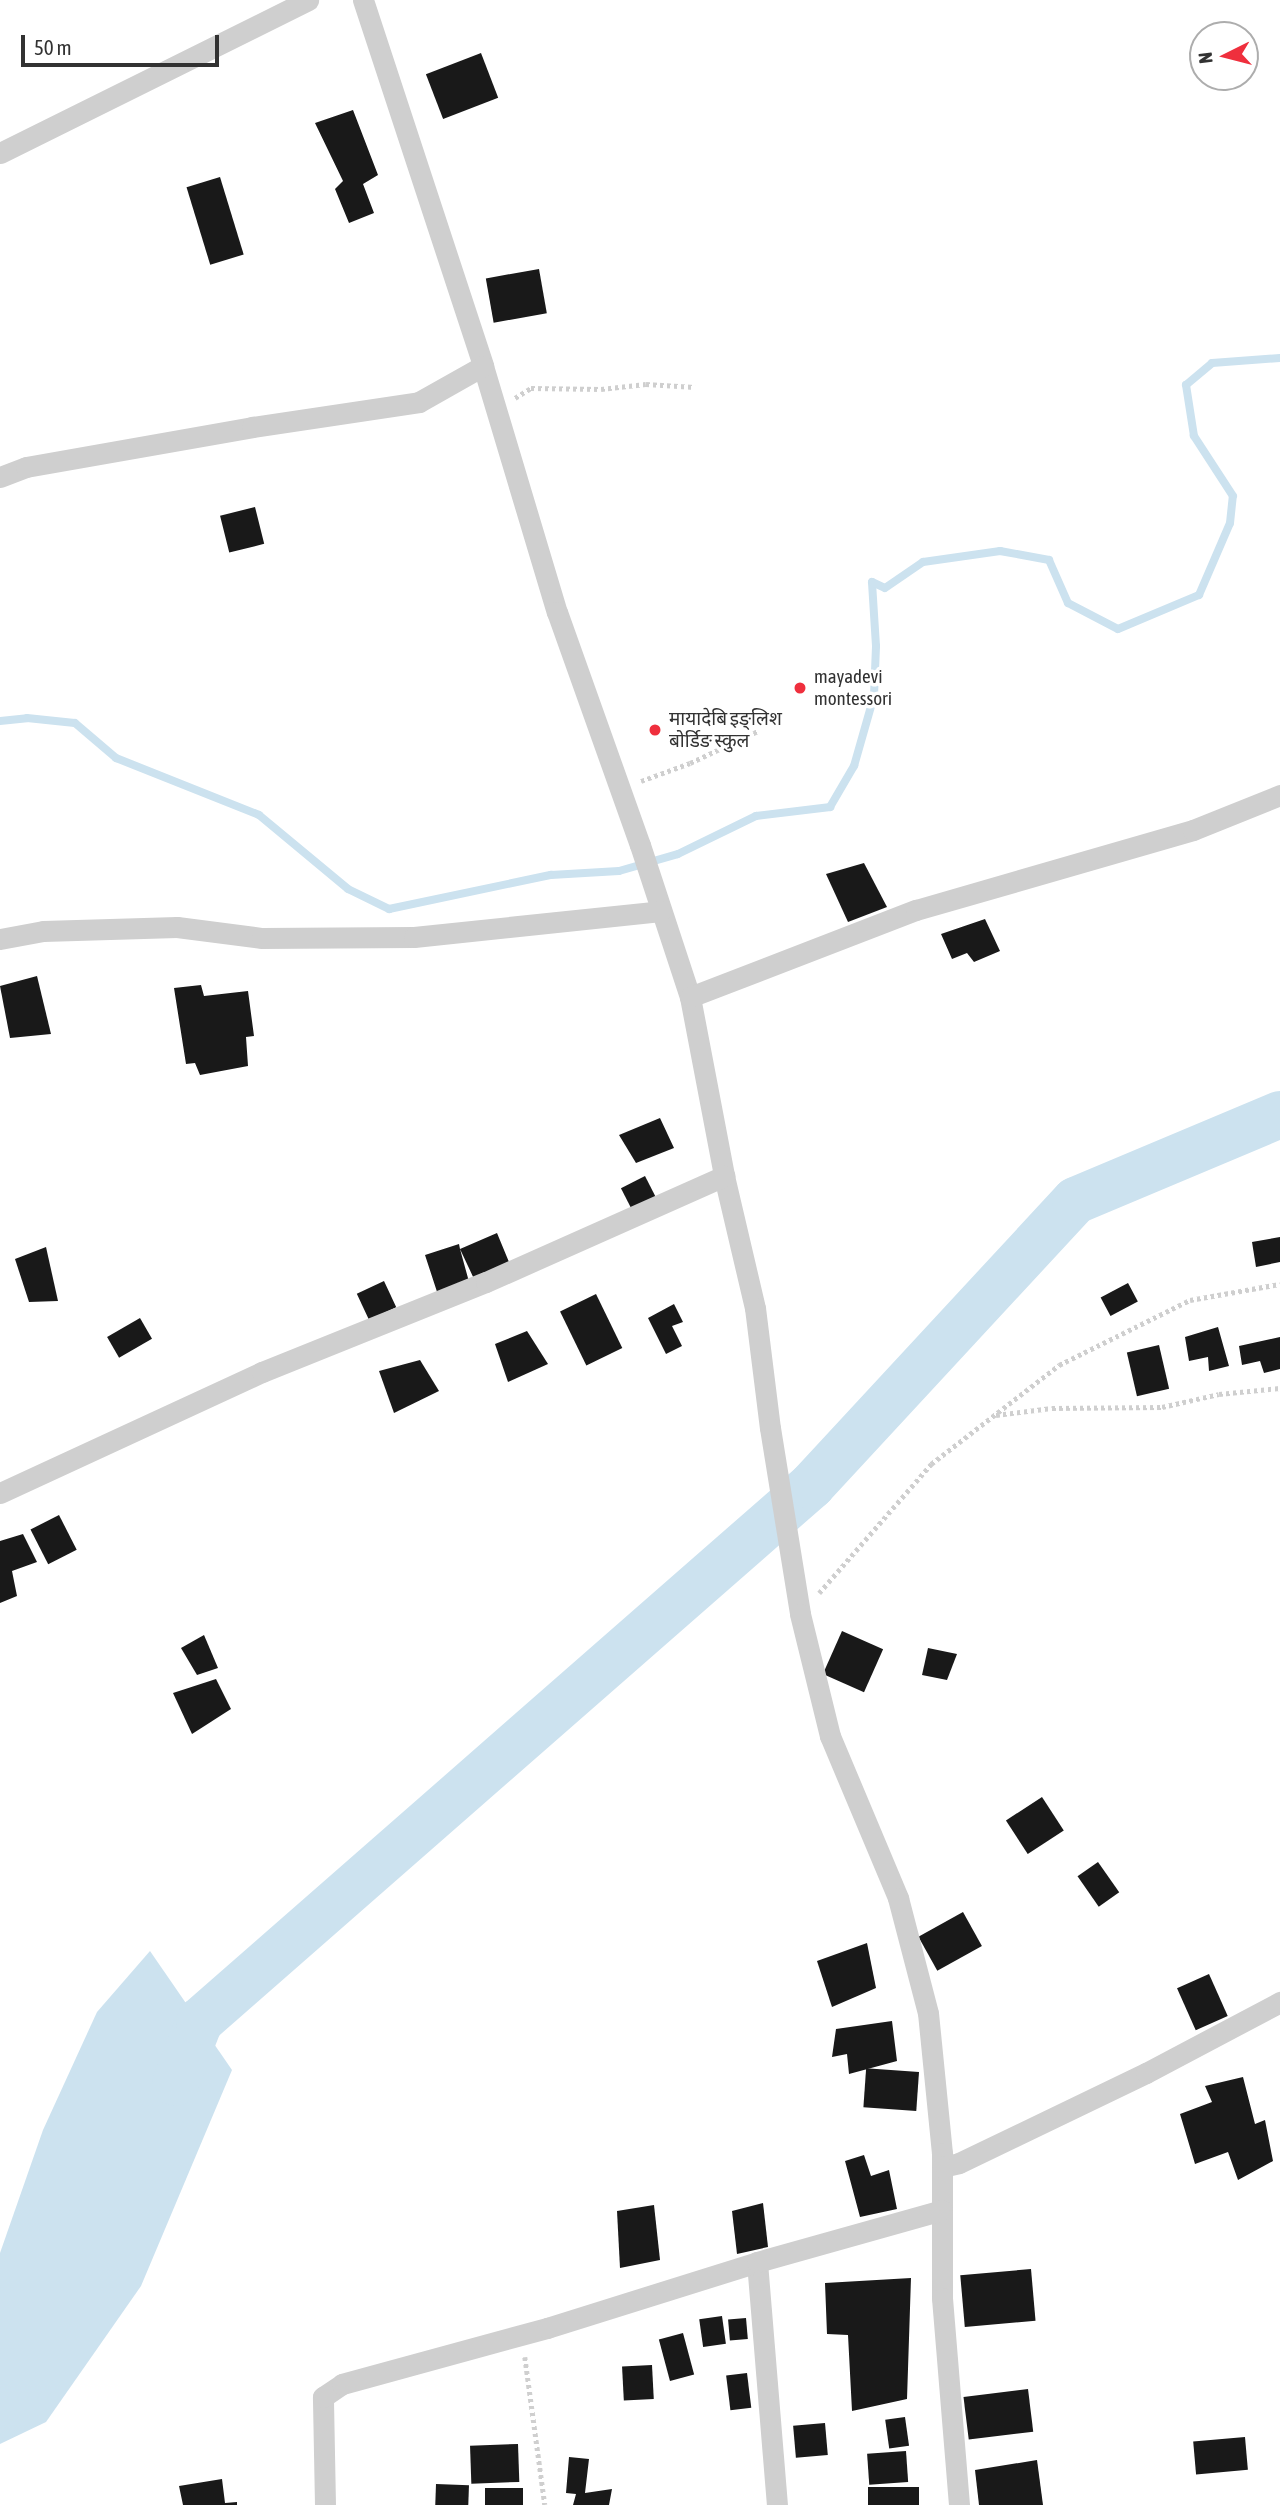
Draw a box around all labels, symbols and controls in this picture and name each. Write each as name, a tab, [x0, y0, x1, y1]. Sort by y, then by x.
scale bar	[24, 21, 222, 65]
north arrow	[1189, 21, 1259, 91]
text: 50 m	[34, 35, 72, 59]
text: N	[1194, 51, 1217, 65]
place label: mayadevi montessori	[814, 666, 892, 710]
marker: mayadevi montessori	[792, 680, 808, 696]
place label: मायादेबि इङ्लिश बोर्डिङ स्कुल	[669, 708, 782, 752]
marker: मायादेबि इङ्लिश बोर्डिङ स्कुल	[647, 722, 663, 738]

